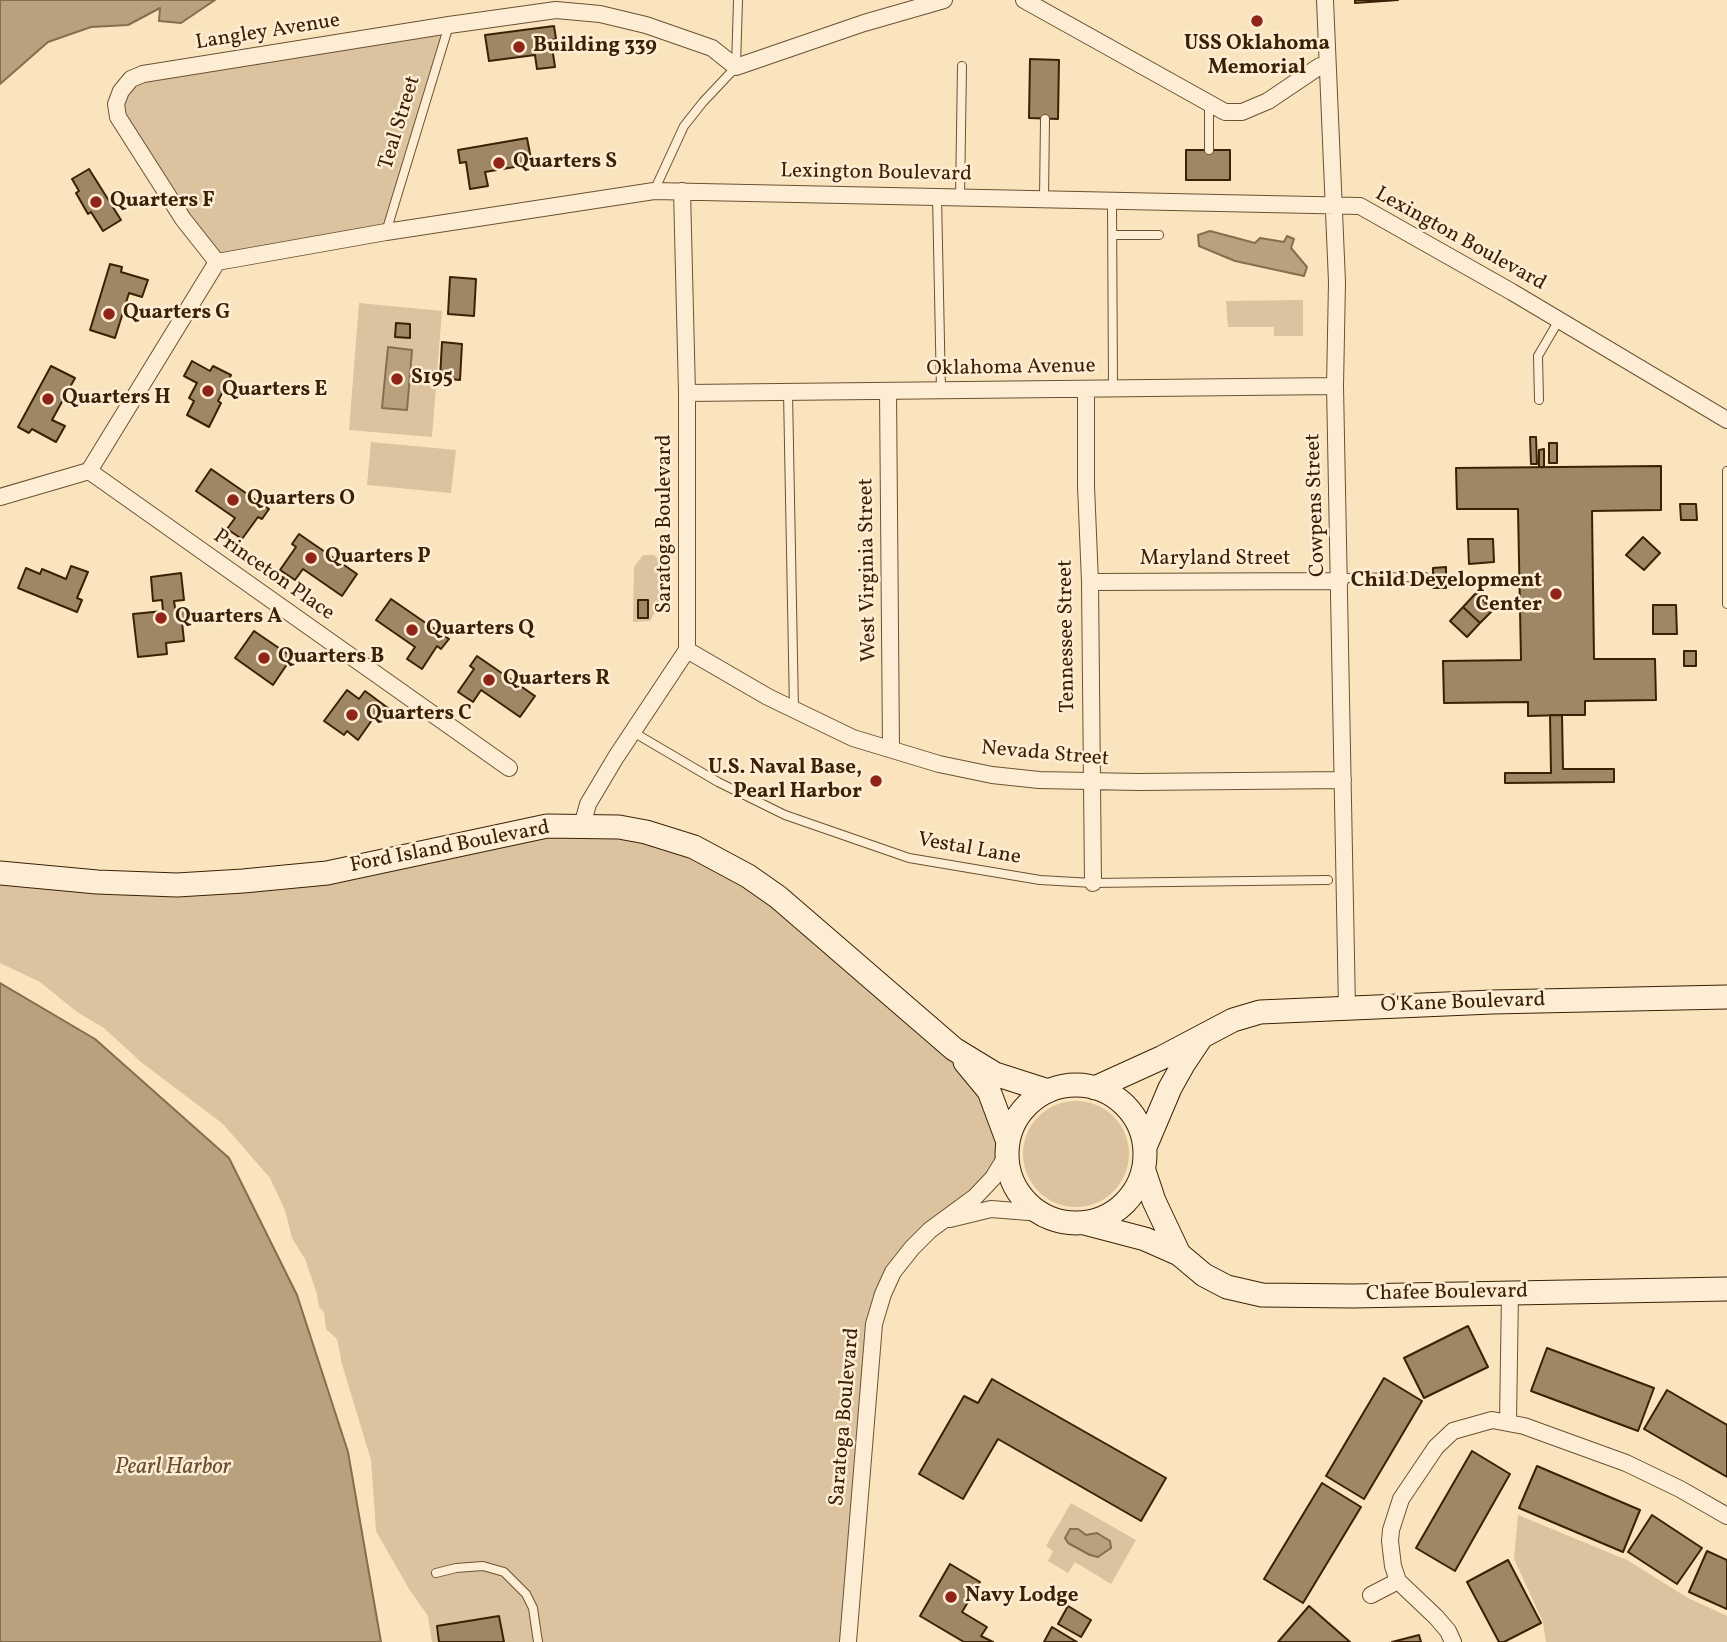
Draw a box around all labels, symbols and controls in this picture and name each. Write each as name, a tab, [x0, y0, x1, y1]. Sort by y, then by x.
street label: Langley Avenue	[194, 9, 342, 57]
marker: USS Oklahoma Memorial	[1249, 13, 1265, 29]
place label: USS Oklahoma Memorial	[1184, 32, 1330, 82]
place label: Building 339	[533, 34, 657, 60]
marker: Building 339	[511, 39, 527, 55]
street label: Teal Street	[375, 73, 427, 173]
place label: Quarters S	[513, 150, 617, 176]
marker: Quarters S	[491, 155, 507, 171]
street label: Lexington Boulevard	[780, 160, 972, 188]
street label: Lexington Boulevard	[1370, 183, 1550, 297]
place label: Quarters F	[110, 189, 215, 215]
marker: Quarters F	[88, 194, 104, 210]
place label: Quarters G	[123, 301, 230, 327]
marker: Quarters G	[101, 306, 117, 322]
street label: Oklahoma Avenue	[926, 355, 1096, 383]
place label: S195	[411, 366, 453, 392]
marker: S195	[389, 371, 405, 387]
place label: Quarters E	[222, 378, 327, 404]
marker: Quarters E	[200, 383, 216, 399]
place label: Quarters H	[62, 386, 171, 412]
marker: Quarters H	[40, 391, 56, 407]
street label: Cowpens Street	[1302, 433, 1332, 577]
street label: Saratoga Boulevard	[653, 434, 679, 614]
street label: West Virginia Street	[855, 478, 883, 662]
place label: Quarters O	[247, 487, 355, 513]
marker: Quarters O	[225, 492, 241, 508]
street label: Princeton Place	[207, 525, 339, 627]
place label: Quarters P	[325, 545, 431, 571]
street label: Maryland Street	[1140, 547, 1290, 573]
marker: Quarters P	[303, 550, 319, 566]
street label: Tennessee Street	[1054, 559, 1082, 713]
place label: Child Development Center	[1351, 569, 1542, 619]
marker: Child Development Center	[1548, 586, 1564, 602]
place label: Quarters A	[175, 605, 282, 631]
marker: Quarters A	[153, 610, 169, 626]
place label: Quarters Q	[426, 617, 534, 643]
marker: Quarters Q	[404, 622, 420, 638]
place label: Quarters B	[278, 645, 384, 671]
marker: Quarters B	[256, 650, 272, 666]
place label: Quarters R	[503, 667, 610, 693]
marker: Quarters R	[481, 672, 497, 688]
place label: Quarters C	[366, 702, 472, 728]
marker: Quarters C	[344, 707, 360, 723]
street label: Nevada Street	[980, 737, 1110, 773]
place label: U.S. Naval Base, Pearl Harbor	[708, 756, 862, 806]
marker: U.S. Naval Base, Pearl Harbor	[868, 773, 884, 789]
street label: Ford Island Boulevard	[348, 816, 552, 880]
street label: Vestal Lane	[915, 829, 1023, 871]
street label: O'Kane Boulevard	[1380, 989, 1546, 1019]
street label: Chafee Boulevard	[1366, 1280, 1528, 1308]
street label: Saratoga Boulevard	[826, 1327, 866, 1507]
water label: Pearl Harbor	[115, 1455, 231, 1483]
place label: Navy Lodge	[965, 1584, 1078, 1610]
marker: Navy Lodge	[943, 1589, 959, 1605]

